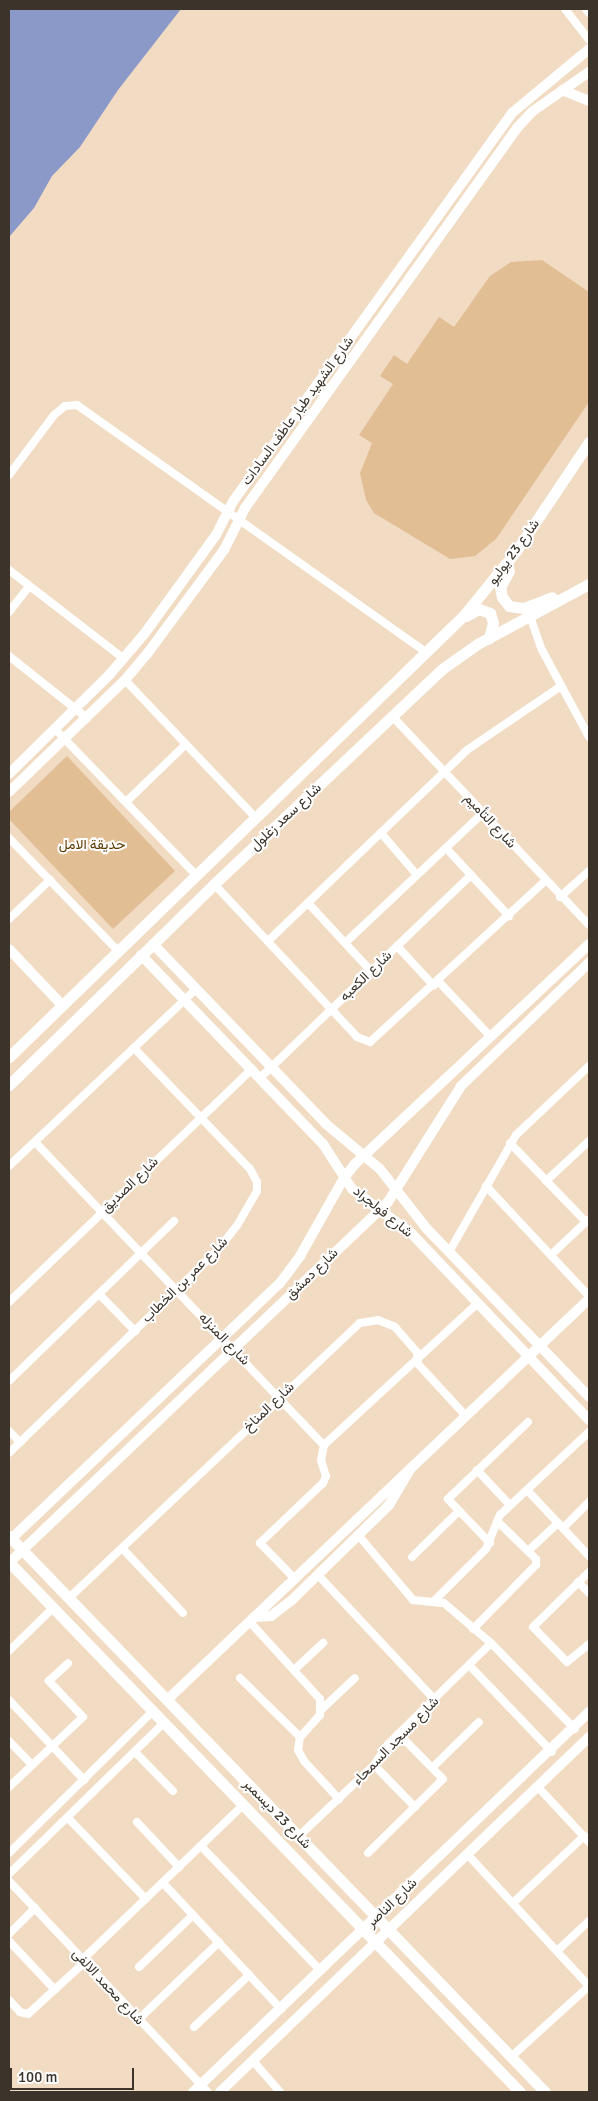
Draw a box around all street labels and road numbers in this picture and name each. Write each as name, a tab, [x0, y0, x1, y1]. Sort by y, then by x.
street label: شارع الشهيد طيار عاطف السادات	[238, 333, 358, 489]
street label: شارع 23 يوليو	[485, 516, 543, 588]
street label: شارع سعد زغلول	[247, 780, 325, 854]
street label: شارع التأميم	[460, 790, 520, 852]
street label: شارع الكعبه	[337, 947, 395, 1005]
street label: شارع الصديق	[98, 1154, 162, 1216]
street label: شارع فولجراد	[350, 1183, 416, 1241]
street label: شارع عمر بن الخطاب	[139, 1234, 231, 1326]
street label: شارع دمشق	[282, 1245, 342, 1303]
street label: شارع المنزله	[195, 1309, 253, 1369]
street label: شارع المناخ	[240, 1379, 298, 1435]
street label: شارع مسجد السمحاء	[349, 1693, 443, 1789]
street label: شارع 23 ديسمبر	[239, 1776, 315, 1852]
street label: شارع الناصر	[363, 1875, 421, 1931]
street label: شارع محمد الالفى	[68, 1945, 148, 2029]

